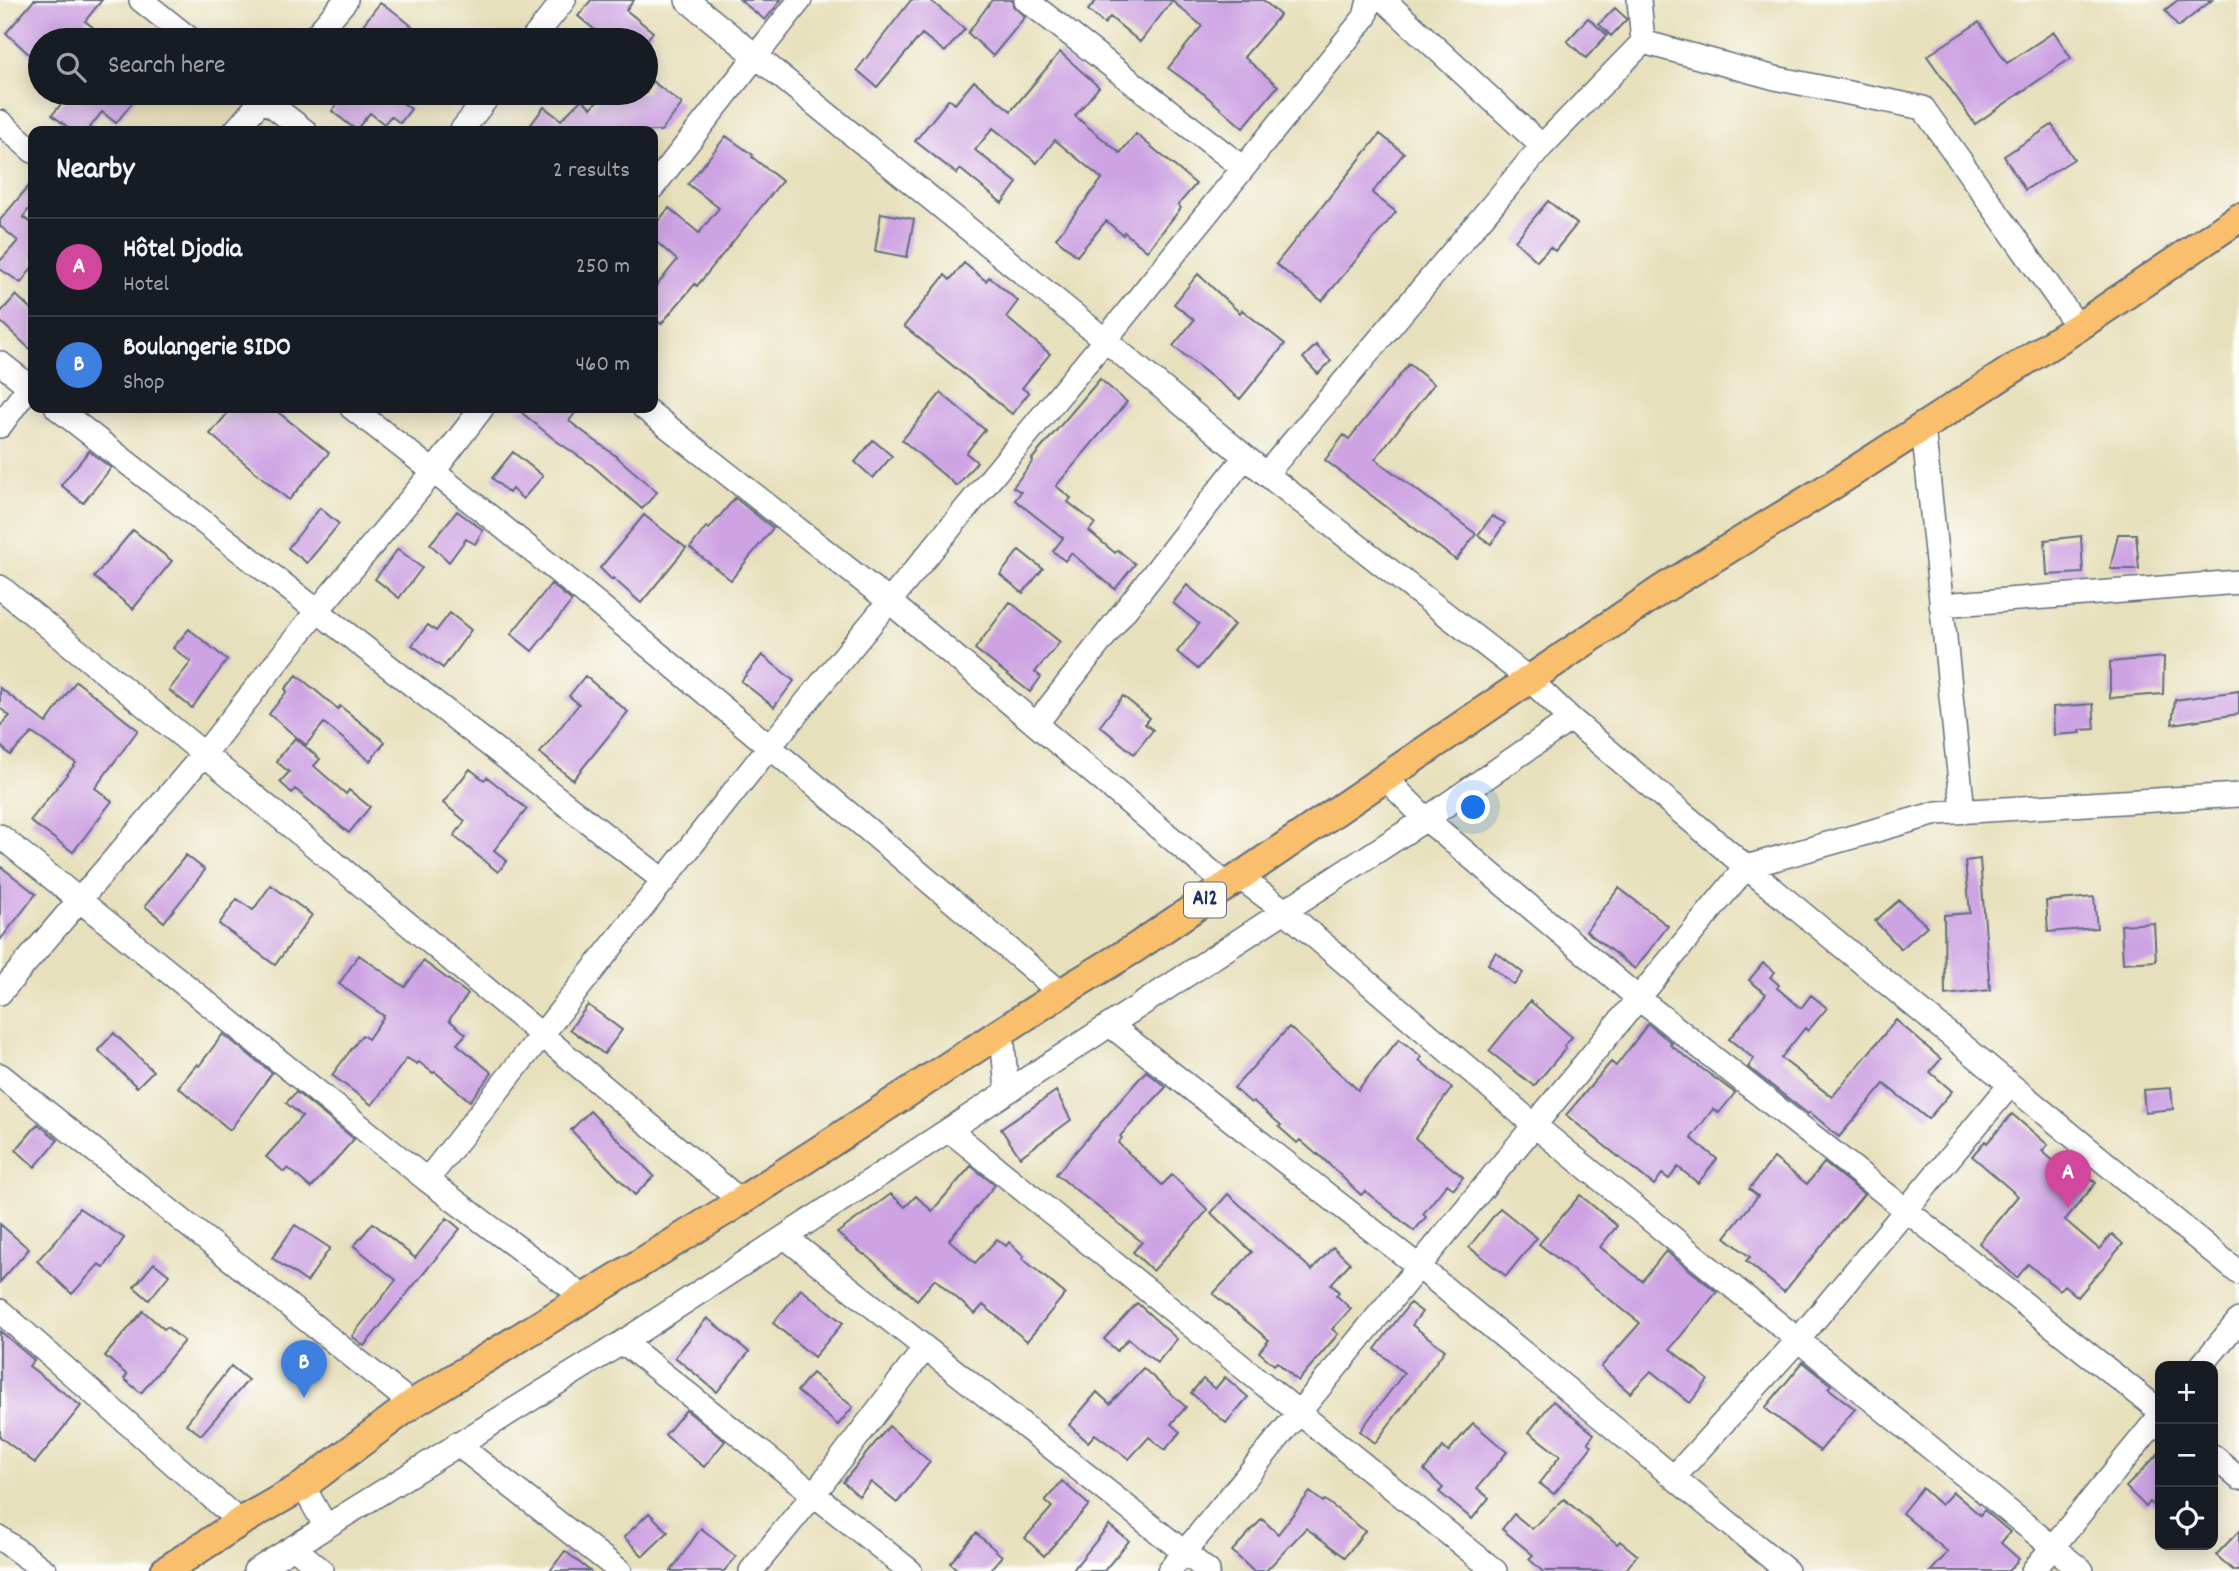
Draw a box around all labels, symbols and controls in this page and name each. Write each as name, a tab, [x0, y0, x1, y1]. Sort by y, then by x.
search box	[28, 28, 658, 105]
icon: search	[52, 48, 90, 86]
text: Search here	[108, 48, 226, 85]
text: Nearby	[56, 150, 134, 193]
text: 2 results	[553, 155, 630, 188]
text: Hôtel Djodia	[123, 232, 242, 269]
text: A	[73, 251, 85, 284]
text: 250 m	[576, 251, 630, 284]
text: Hotel	[123, 269, 169, 302]
text: Boulangerie SIDO	[123, 330, 291, 367]
text: B	[74, 349, 84, 382]
text: 460 m	[576, 349, 630, 382]
text: Shop	[123, 367, 165, 400]
your location	[1456, 790, 1490, 824]
road number: A12	[1184, 883, 1226, 918]
pin: A	[2045, 1150, 2091, 1208]
pin: B	[281, 1340, 327, 1398]
map controls	[2155, 1361, 2218, 1550]
button: +	[2155, 1361, 2218, 1424]
button: −	[2155, 1424, 2218, 1487]
button: locate	[2155, 1487, 2218, 1550]

